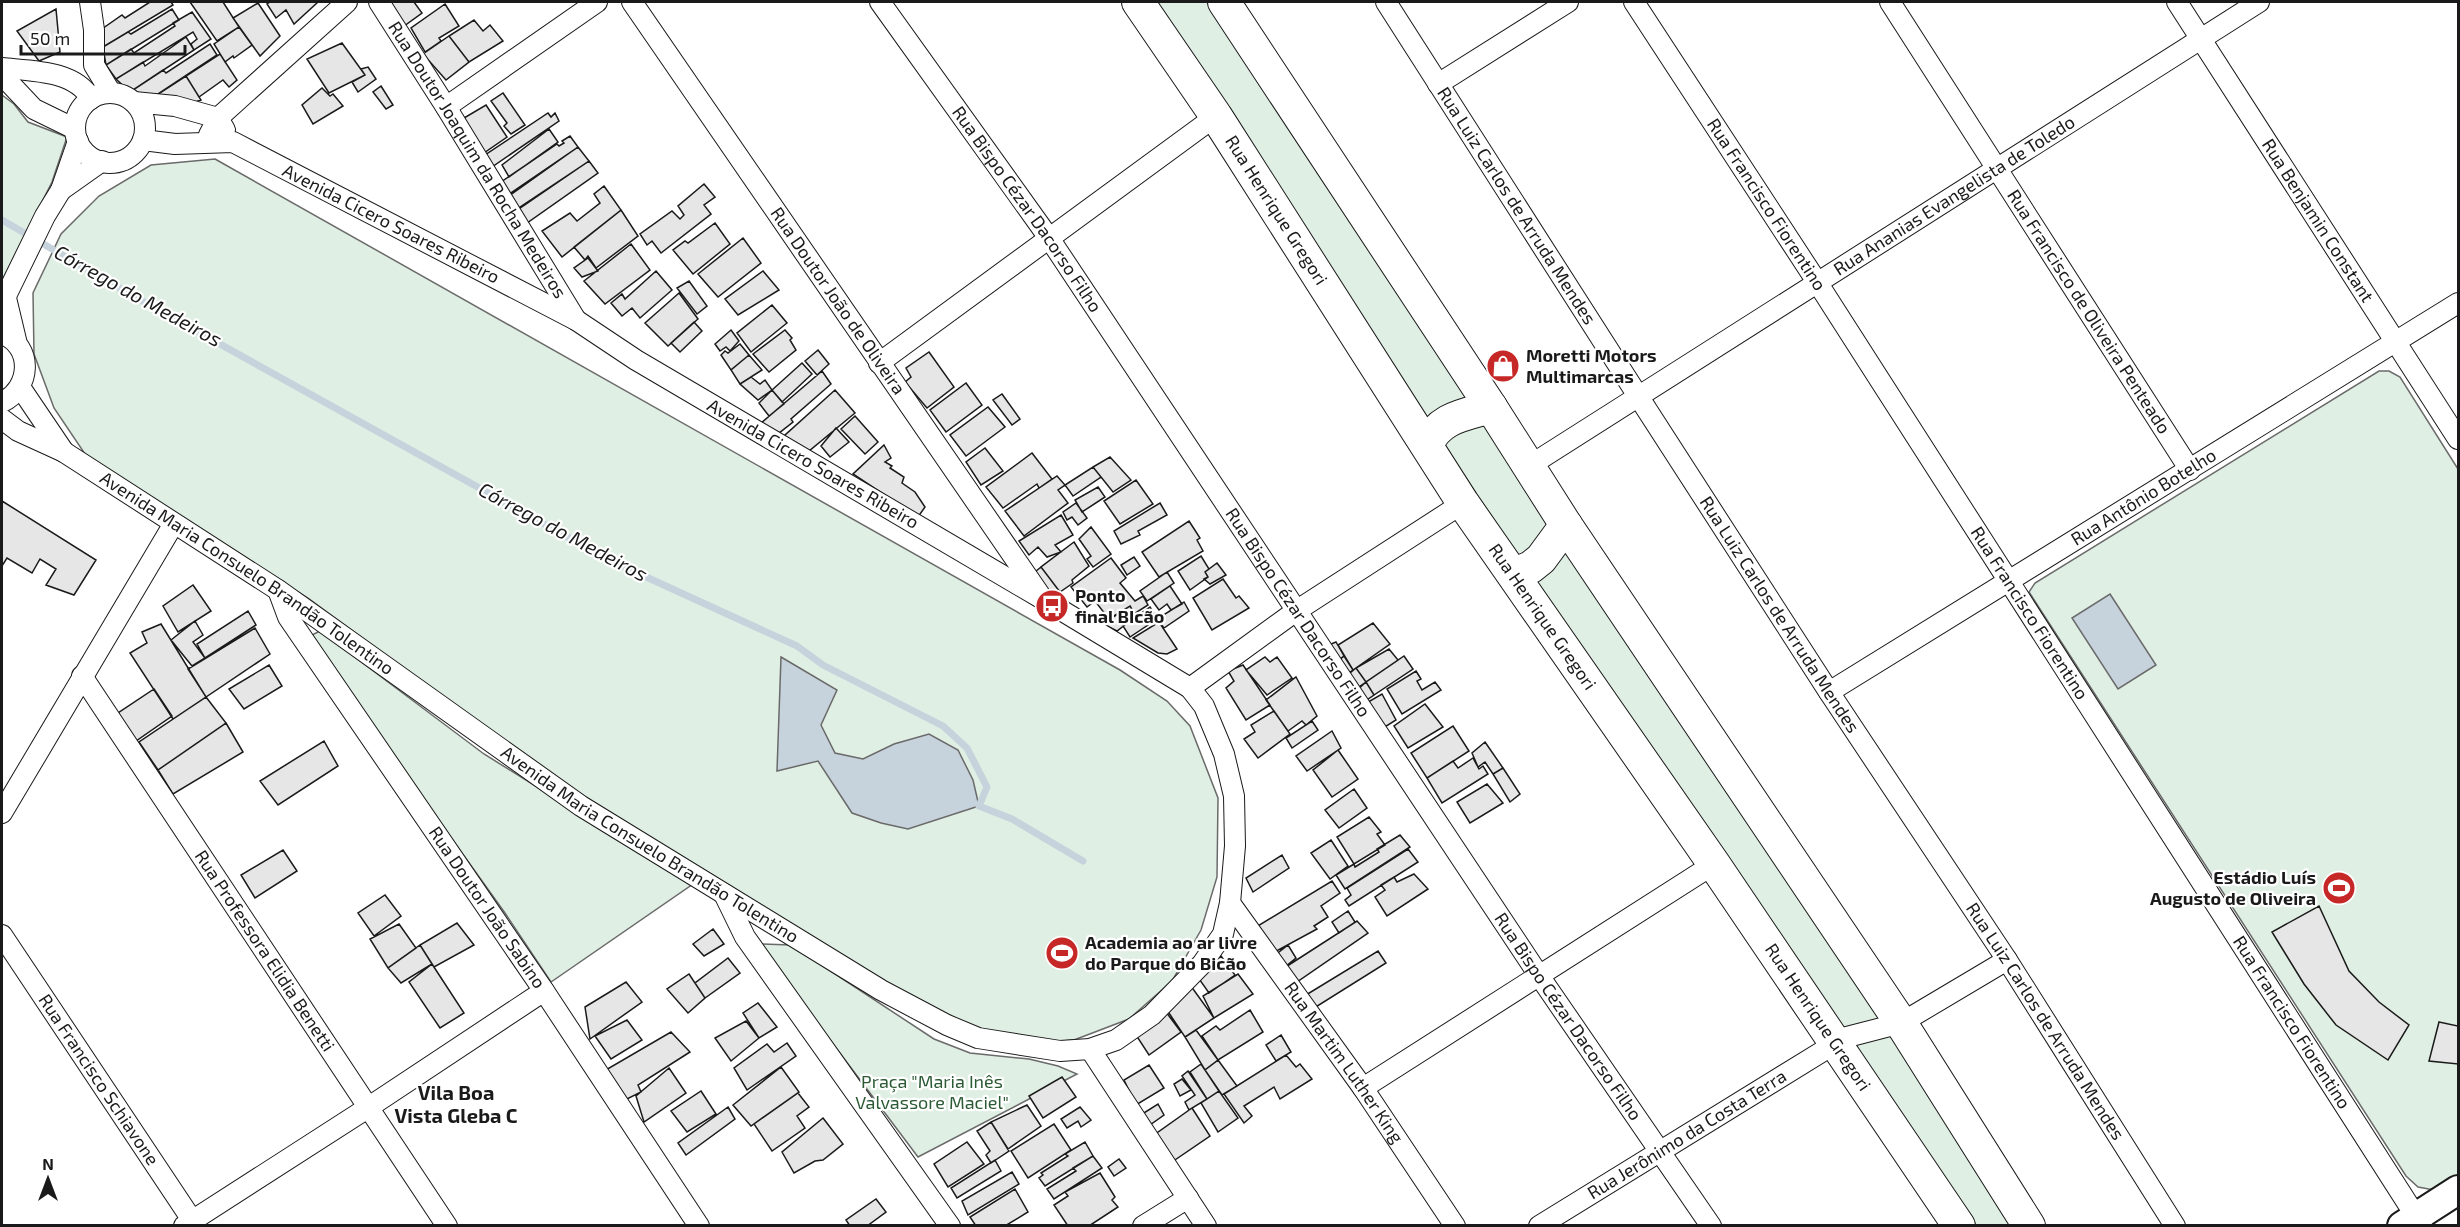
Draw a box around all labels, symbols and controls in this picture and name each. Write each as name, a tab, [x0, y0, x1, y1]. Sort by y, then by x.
street label: Rua Doutor Joaquim da Rocha Medeiros	[384, 17, 572, 302]
scale bar	[21, 18, 184, 56]
text: 50 m	[30, 27, 70, 49]
street label: Rua Luiz Carlos de Arruda Mendes	[1433, 83, 1601, 328]
street label: Rua Bispo Cézar Dacorso Filho	[948, 101, 1107, 316]
street label: Rua Ananias Evangelista de Toledo	[1829, 110, 2079, 280]
street label: Rua Francisco Fiorentino	[1703, 114, 1831, 294]
street label: Rua Henrique Gregori	[1221, 131, 1333, 289]
street label: Rua Benjamin Constant	[2258, 134, 2379, 306]
street label: Avenida Cicero Soares Ribeiro	[279, 159, 504, 288]
street label: Rua Francisco de Oliveira Penteado	[2003, 185, 2176, 438]
street label: Rua Doutor João de Oliveira	[766, 203, 911, 398]
water label: Córrego do Medeiros	[50, 239, 226, 351]
place label: Moretti Motors Multimarcas	[1526, 344, 1657, 387]
shop icon: Moretti Motors Multimarcas	[1485, 348, 1521, 384]
street label: Avenida Cicero Soares Ribeiro	[704, 393, 923, 533]
street label: Rua Antônio Botelho	[2066, 443, 2220, 550]
street label: Avenida Maria Consuelo Brandão Tolentino	[96, 466, 398, 679]
water label: Córrego do Medeiros	[475, 476, 652, 586]
street label: Rua Luiz Carlos de Arruda Mendes	[1696, 492, 1865, 736]
street label: Rua Bispo Cézar Dacorso Filho	[1221, 503, 1376, 721]
street label: Rua Francisco Fiorentino	[1967, 522, 2094, 703]
street label: Rua Henrique Gregori	[1485, 539, 1602, 694]
place label: Ponto final BIcão	[1075, 584, 1164, 627]
bus stop icon: Ponto final BIcão	[1034, 588, 1070, 624]
street label: Avenida Maria Consuelo Brandão Tolentino	[497, 741, 803, 947]
street label: Rua Doutor João Sabino	[425, 822, 551, 992]
street label: Rua Professora Elidia Benetti	[191, 846, 340, 1055]
place label: Estádio Luís Augusto de Oliveira	[2150, 866, 2316, 909]
sports icon: Estádio Luís Augusto de Oliveira	[2321, 870, 2357, 906]
street label: Rua Luiz Carlos de Arruda Mendes	[1962, 898, 2130, 1144]
street label: Rua Bispo Cézar Dacorso Filho	[1490, 908, 1647, 1124]
place label: Academia ao ar livre do Parque do Bicão	[1085, 931, 1257, 974]
street label: Rua Francisco Fiorentino	[2229, 931, 2356, 1113]
sports icon: Academia ao ar livre do Parque do Bicão	[1044, 935, 1080, 971]
street label: Rua Henrique Gregori	[1761, 939, 1876, 1095]
street label: Rua Martim Luther King	[1280, 977, 1409, 1147]
street label: Rua Francisco Schiavone	[34, 989, 164, 1169]
street label: Rua Jerônimo da Costa Terra	[1583, 1064, 1790, 1203]
park label: Praça "Maria Inês Valvassore Maciel"	[855, 1070, 1009, 1113]
district label: Vila Boa Vista Gleba C	[394, 1080, 518, 1127]
north arrow	[18, 1149, 78, 1209]
text: N	[42, 1154, 54, 1173]

